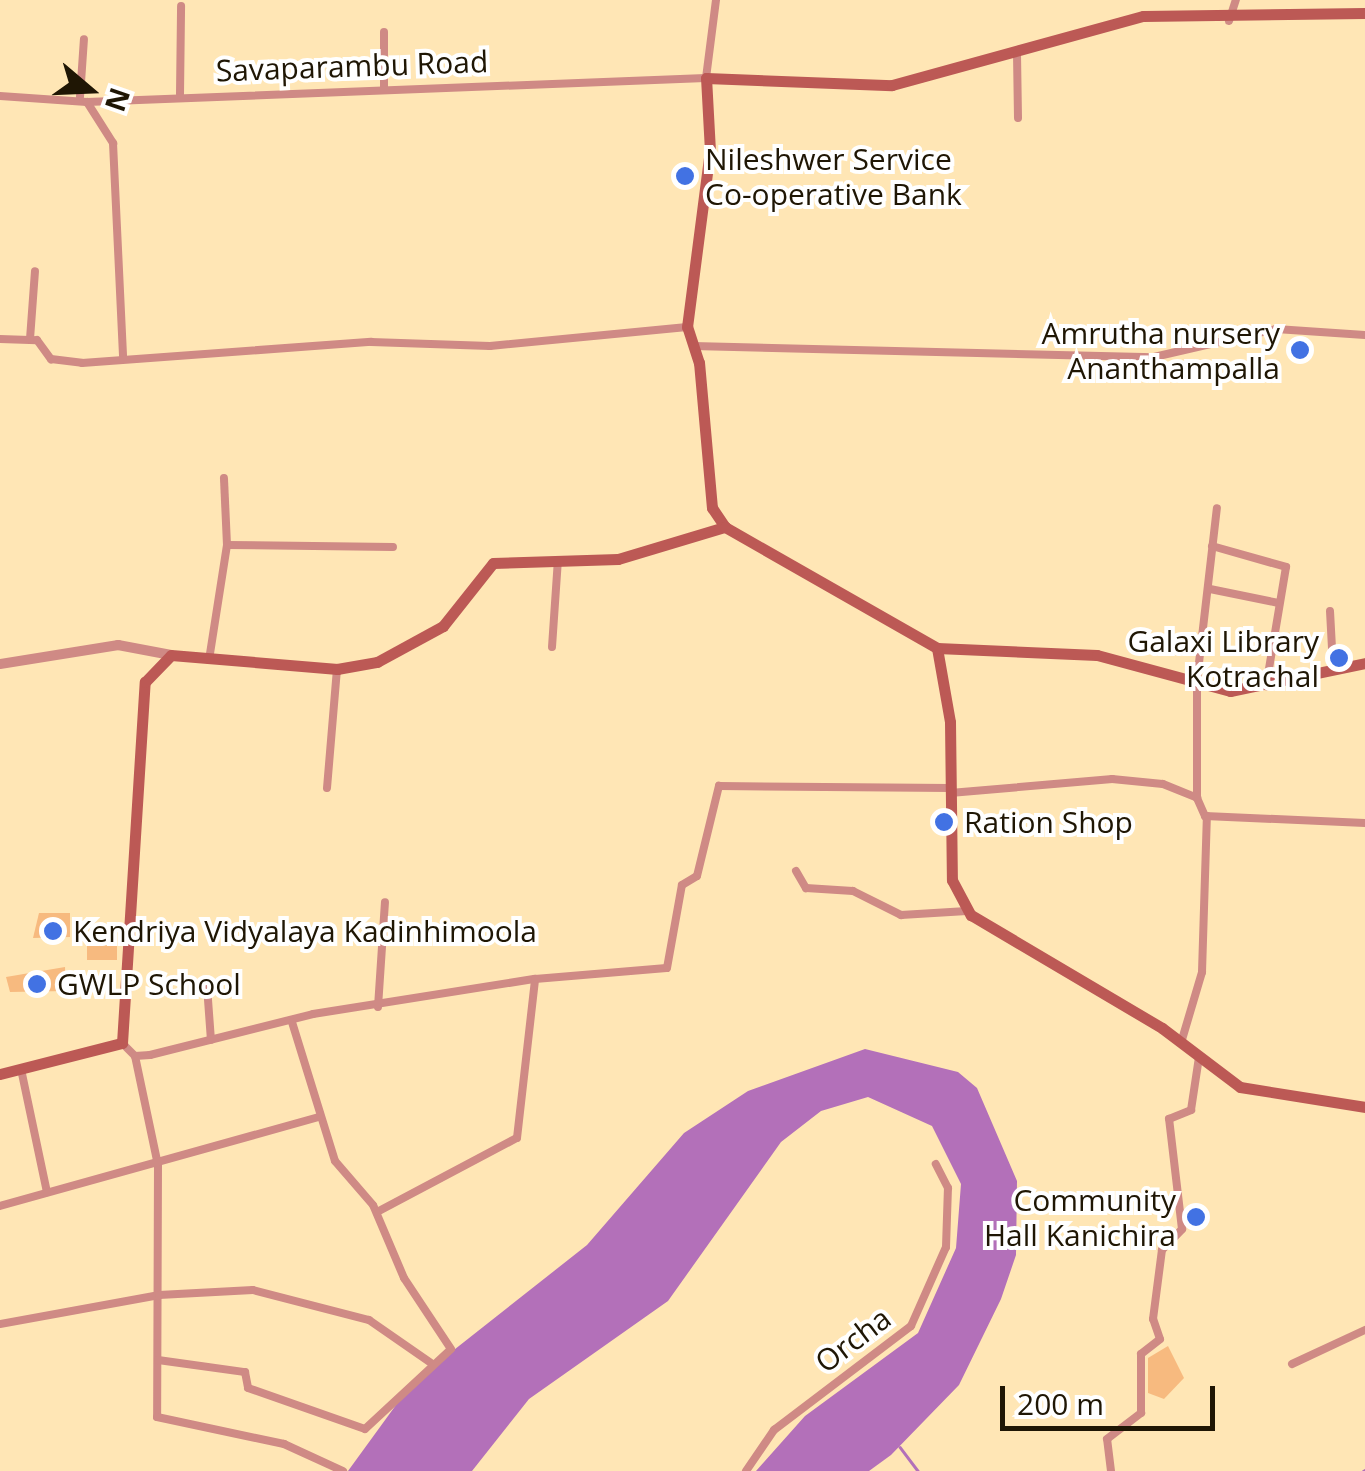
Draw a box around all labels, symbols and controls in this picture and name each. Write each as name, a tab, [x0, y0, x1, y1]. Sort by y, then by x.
north arrow	[40, 40, 140, 140]
street label: Savaparambu Road	[215, 43, 489, 89]
text: N	[97, 83, 140, 117]
place label: Nileshwer Service Co-operative Bank	[705, 141, 962, 212]
marker: Nileshwer Service Co-operative Bank	[674, 165, 696, 187]
place label: Amrutha nursery Ananthampalla	[1042, 315, 1280, 386]
marker: Amrutha nursery Ananthampalla	[1289, 339, 1311, 361]
place label: Galaxi Library Kotrachal	[1127, 623, 1319, 694]
marker: Galaxi Library Kotrachal	[1328, 647, 1350, 669]
place label: Ration Shop	[964, 804, 1133, 840]
marker: Ration Shop	[933, 811, 955, 833]
place label: Kendriya Vidyalaya Kadinhimoola	[73, 913, 537, 949]
marker: Kendriya Vidyalaya Kadinhimoola	[42, 920, 64, 942]
place label: GWLP School	[57, 966, 241, 1002]
marker: GWLP School	[26, 973, 48, 995]
place label: Community Hall Kanichira	[984, 1182, 1176, 1252]
marker: Community Hall Kanichira	[1185, 1206, 1207, 1228]
street label: Orcha	[808, 1300, 898, 1380]
scale bar	[1005, 1366, 1220, 1428]
text: 200 m	[1017, 1383, 1104, 1424]

